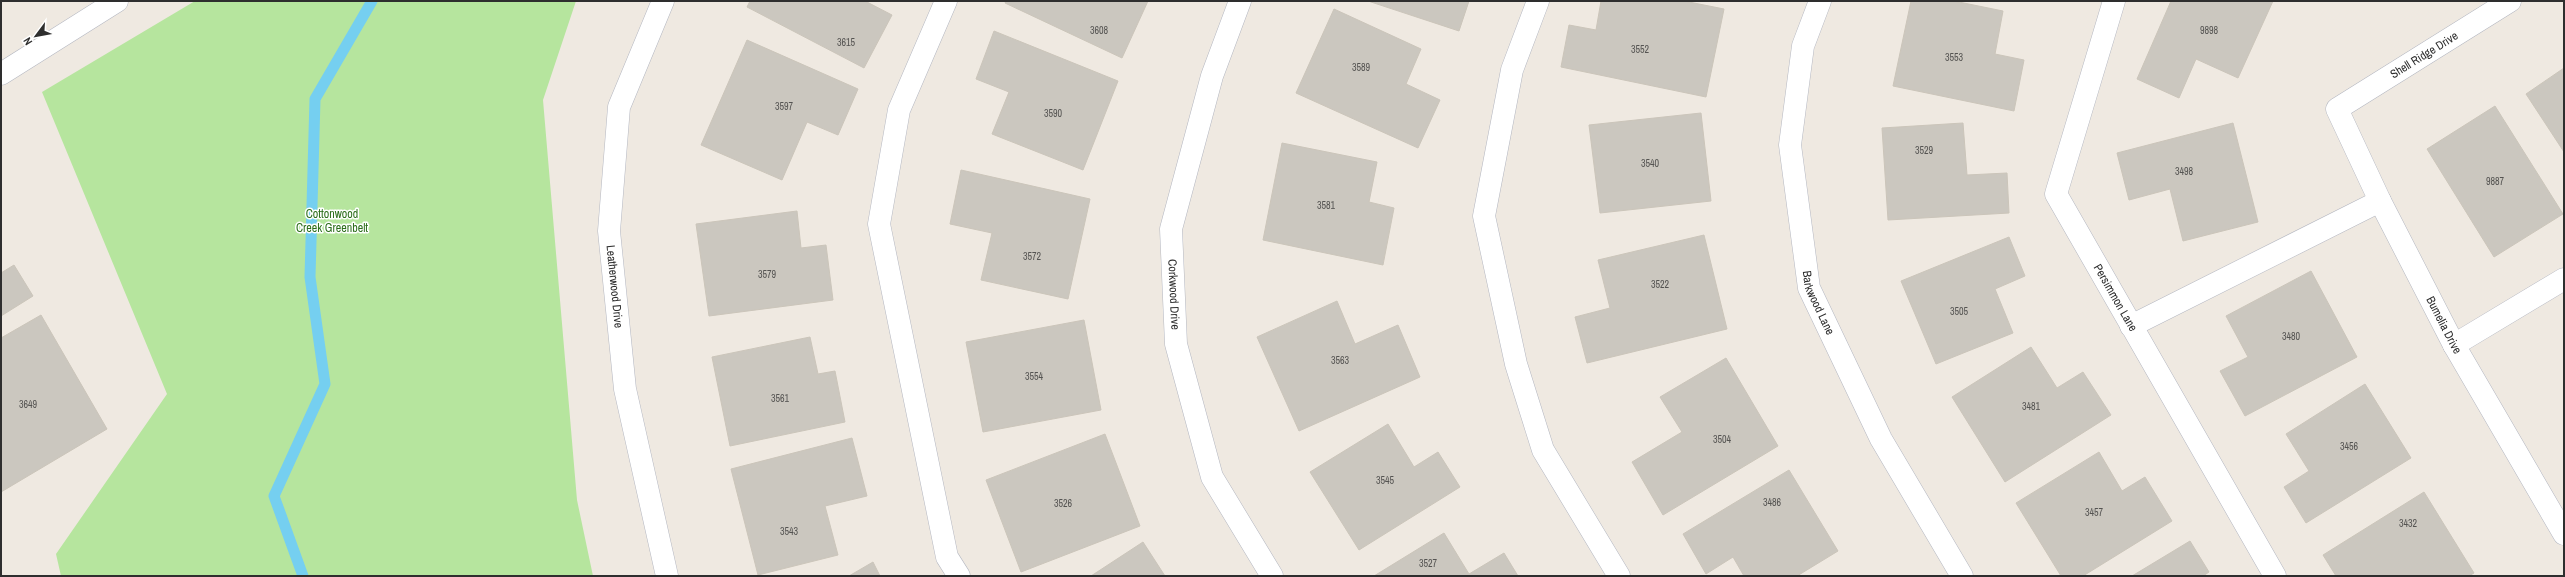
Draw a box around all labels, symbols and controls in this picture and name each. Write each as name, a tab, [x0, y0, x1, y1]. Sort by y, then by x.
north arrow	[16, 16, 56, 56]
house number: 3608	[1090, 24, 1109, 37]
house number: 9898	[2200, 24, 2219, 37]
street label: Shell Ridge Drive	[2387, 28, 2461, 82]
text: N	[20, 35, 35, 48]
house number: 3615	[837, 36, 856, 49]
house number: 3552	[1631, 43, 1650, 56]
house number: 3553	[1945, 51, 1964, 64]
house number: 3589	[1352, 61, 1371, 74]
house number: 3597	[775, 100, 794, 113]
house number: 3590	[1044, 107, 1063, 120]
house number: 3529	[1915, 144, 1934, 157]
house number: 3540	[1641, 157, 1660, 170]
house number: 3498	[2175, 165, 2194, 178]
house number: 9887	[2486, 175, 2505, 188]
house number: 3581	[1317, 199, 1336, 212]
park label: Cottonwood Creek Greenbelt	[296, 206, 368, 236]
street label: Leatherwood Drive	[602, 244, 627, 329]
house number: 3572	[1023, 250, 1042, 263]
street label: Corkwood Drive	[1164, 259, 1183, 330]
street label: Persimmon Lane	[2090, 261, 2141, 334]
house number: 3579	[758, 268, 777, 281]
street label: Barkwood Lane	[1799, 270, 1838, 338]
house number: 3522	[1651, 278, 1670, 291]
street label: Bumelia Drive	[2422, 294, 2465, 357]
house number: 3505	[1950, 305, 1969, 318]
house number: 3480	[2282, 330, 2301, 343]
house number: 3563	[1331, 354, 1350, 367]
house number: 3554	[1025, 370, 1044, 383]
house number: 3561	[771, 392, 790, 405]
house number: 3649	[19, 398, 38, 411]
house number: 3481	[2022, 400, 2041, 413]
house number: 3504	[1713, 433, 1732, 446]
house number: 3456	[2340, 440, 2359, 453]
house number: 3545	[1376, 474, 1395, 487]
house number: 3486	[1763, 496, 1782, 509]
house number: 3526	[1054, 497, 1073, 510]
house number: 3457	[2085, 506, 2104, 519]
house number: 3432	[2399, 517, 2418, 530]
house number: 3543	[780, 525, 799, 538]
house number: 3527	[1419, 557, 1438, 570]

